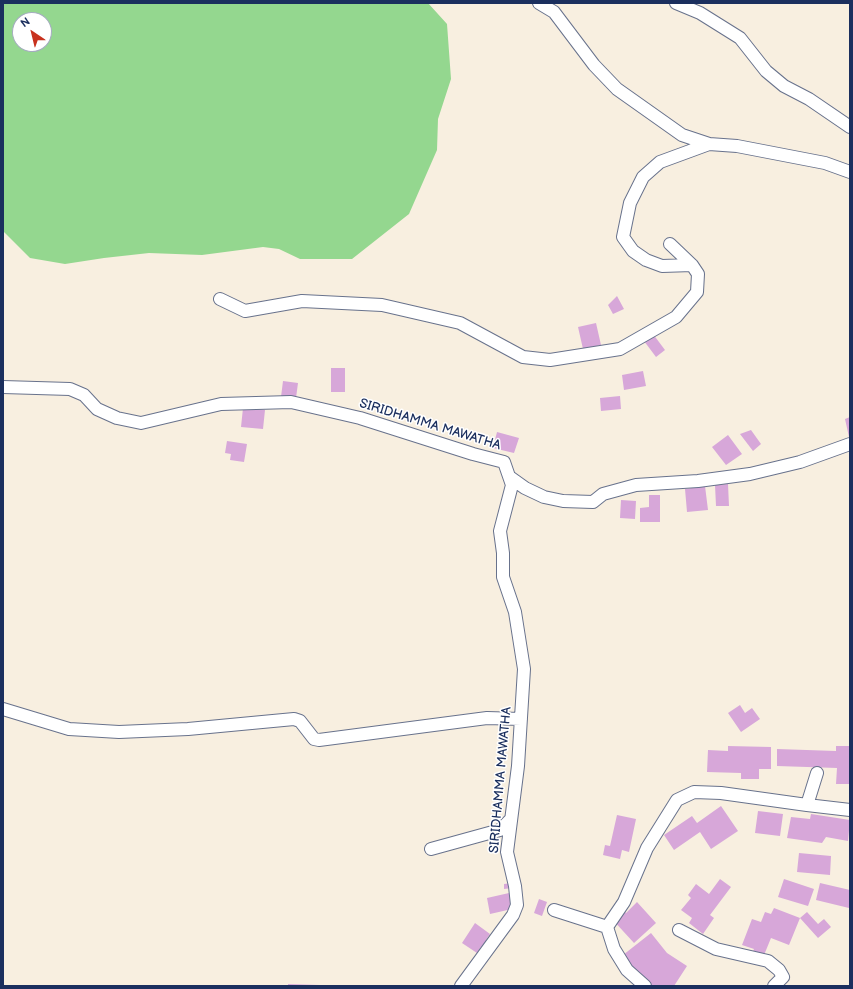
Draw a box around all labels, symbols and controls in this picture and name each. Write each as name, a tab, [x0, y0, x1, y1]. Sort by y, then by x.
north arrow	[12, 12, 52, 52]
text: N	[18, 15, 33, 30]
street label: SIRIDHAMMA MAWATHA	[357, 396, 503, 454]
street label: SIRIDHAMMA MAWATHA	[487, 706, 515, 854]

